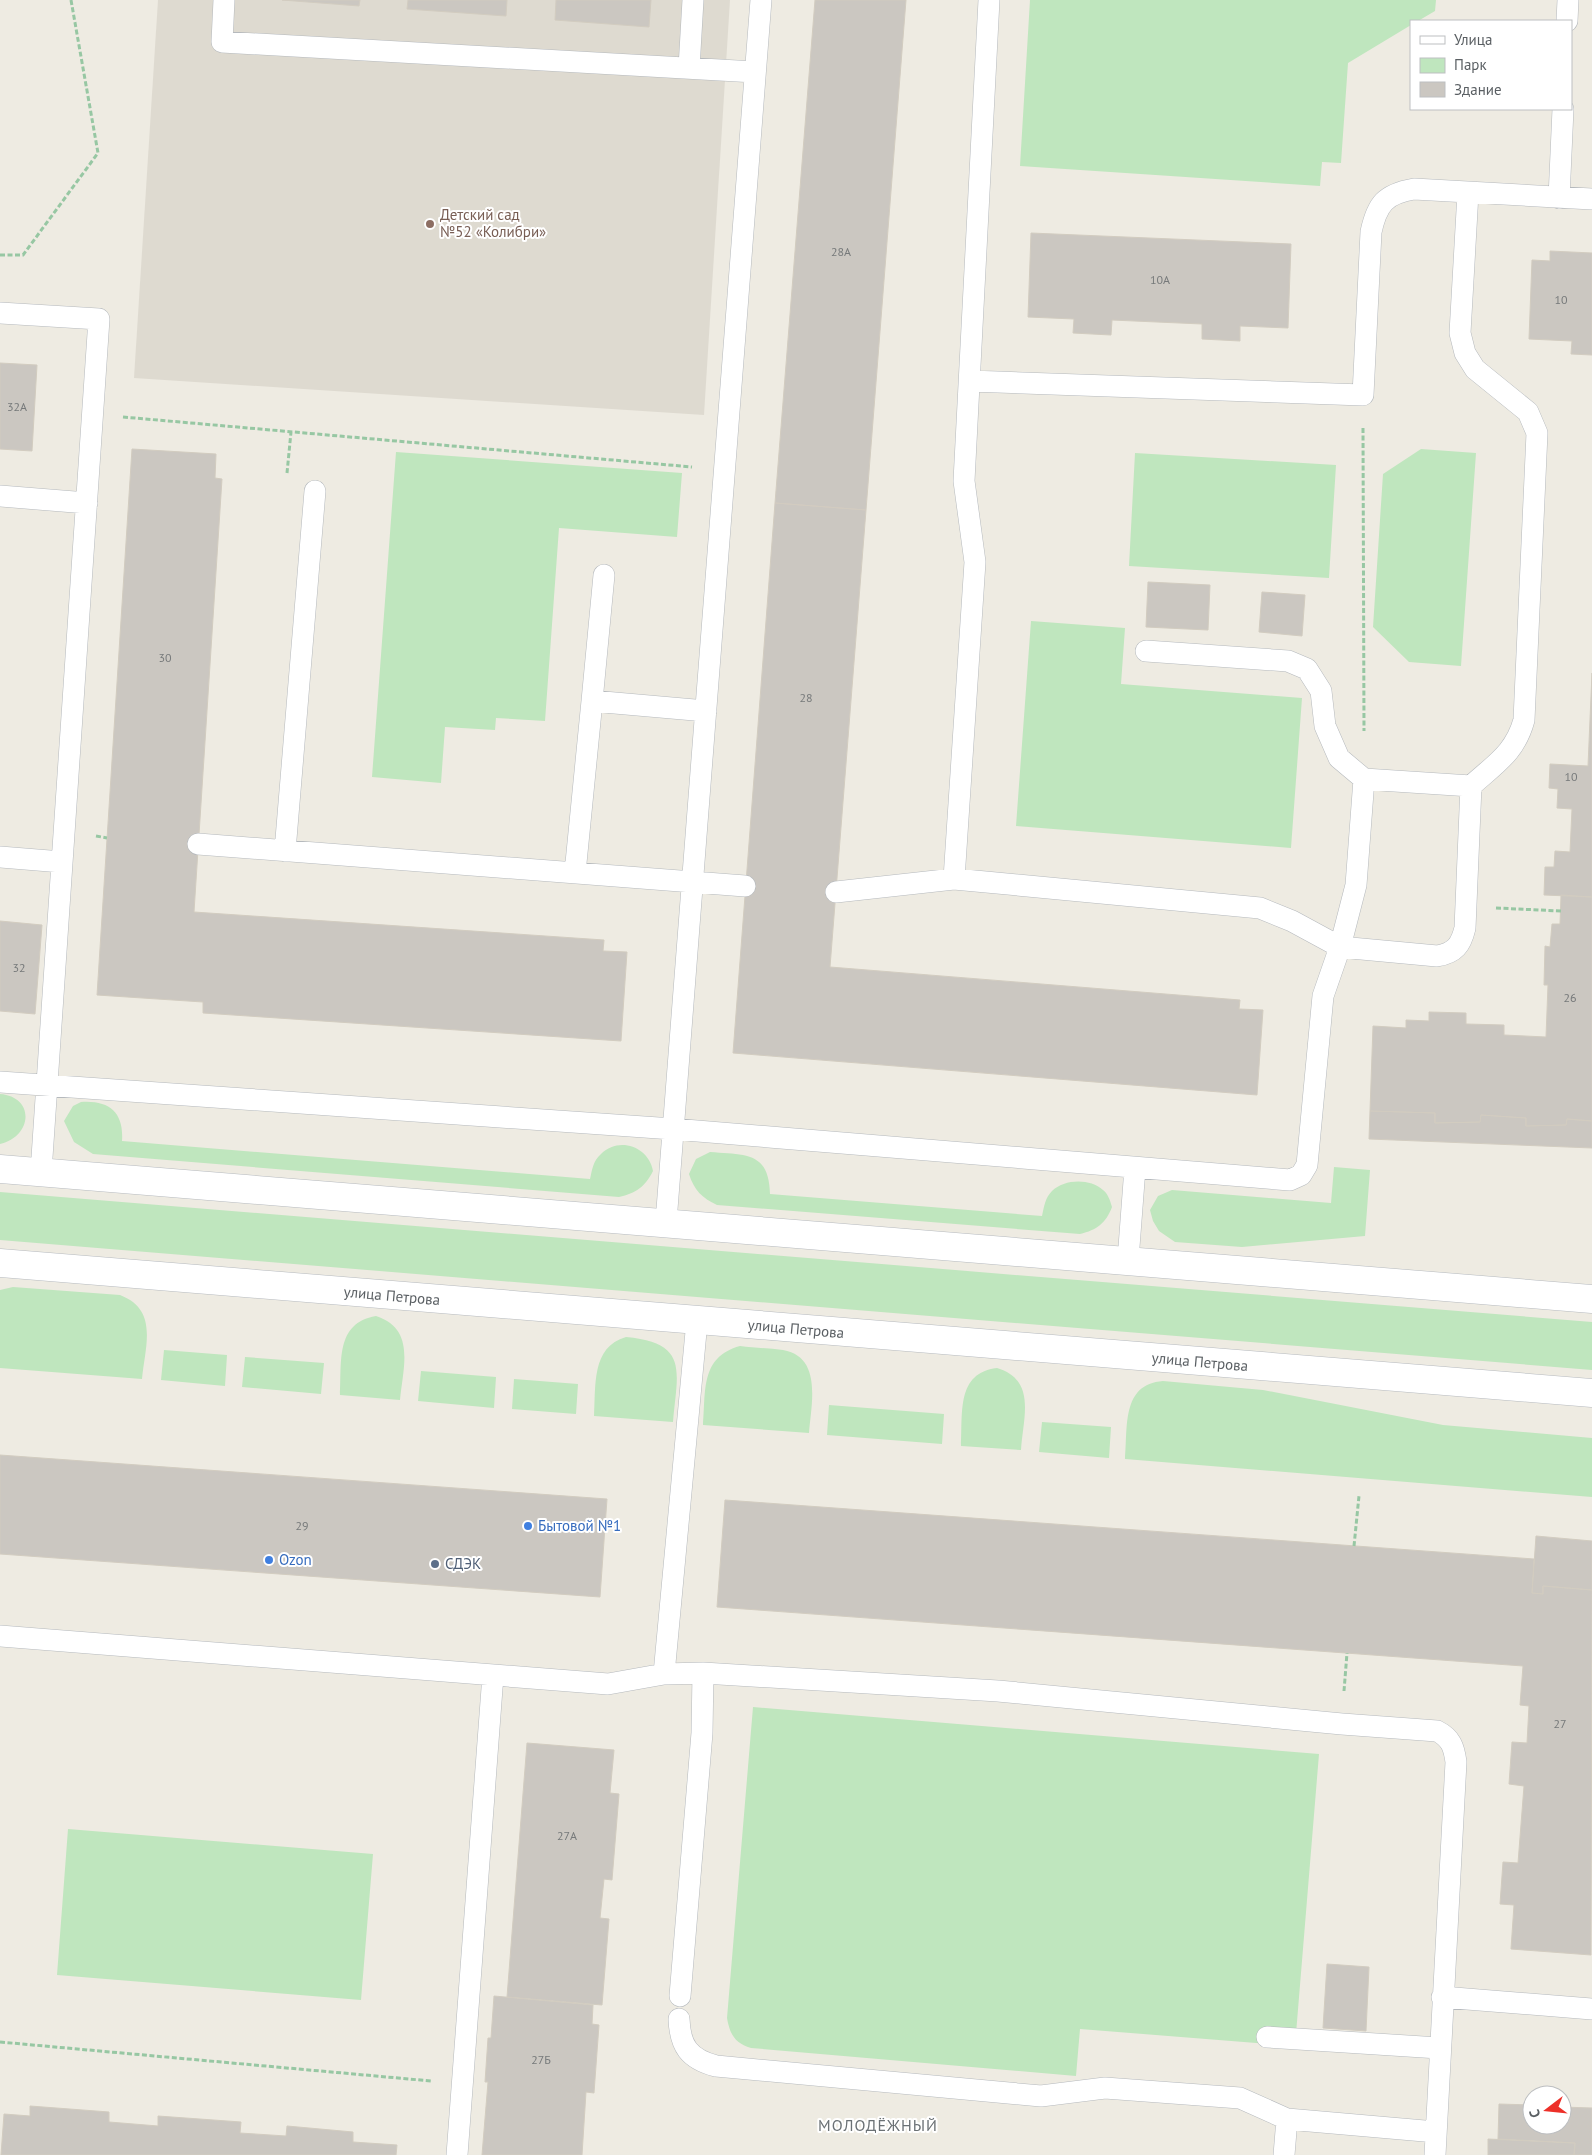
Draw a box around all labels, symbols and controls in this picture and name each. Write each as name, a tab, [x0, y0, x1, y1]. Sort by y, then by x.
legend	[1410, 20, 1572, 110]
text: Улица	[1454, 30, 1492, 49]
text: Парк	[1454, 55, 1487, 74]
text: Здание	[1454, 80, 1502, 99]
place label: Детский сад №52 «Колибри»	[440, 205, 546, 241]
marker: Детский сад №52 «Колибри»	[424, 218, 436, 230]
house number: 28А	[831, 244, 851, 259]
house number: 10А	[1150, 272, 1170, 287]
house number: 10	[1554, 292, 1568, 307]
house number: 32А	[7, 399, 27, 414]
house number: 30	[158, 650, 172, 665]
house number: 28	[799, 690, 813, 705]
house number: 10	[1564, 769, 1578, 784]
house number: 32	[12, 960, 26, 975]
house number: 26	[1563, 990, 1577, 1005]
street label: улица Петрова	[343, 1282, 441, 1309]
street label: улица Петрова	[747, 1315, 845, 1342]
street label: улица Петрова	[1151, 1348, 1249, 1375]
place label: Бытовой №1	[538, 1516, 621, 1535]
house number: 29	[295, 1518, 309, 1533]
marker: Бытовой №1	[522, 1520, 534, 1532]
place label: Ozon	[279, 1550, 312, 1569]
marker: Ozon	[263, 1554, 275, 1566]
place label: СДЭК	[445, 1554, 481, 1573]
marker: СДЭК	[429, 1558, 441, 1570]
house number: 27	[1553, 1716, 1567, 1731]
house number: 27А	[557, 1828, 577, 1843]
house number: 27Б	[531, 2052, 551, 2067]
north arrow	[1522, 2085, 1572, 2135]
text: С	[1525, 2107, 1544, 2120]
district label: МОЛОДЁЖНЫЙ	[818, 2115, 938, 2135]

